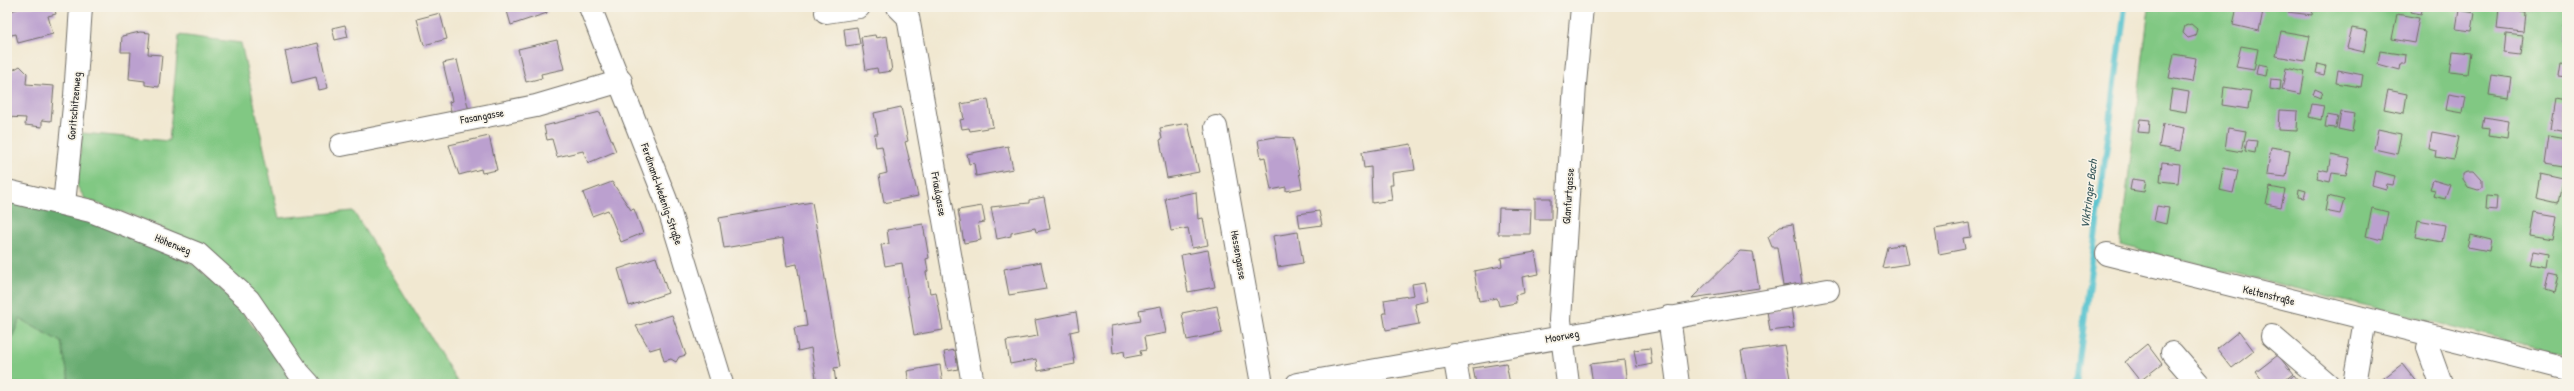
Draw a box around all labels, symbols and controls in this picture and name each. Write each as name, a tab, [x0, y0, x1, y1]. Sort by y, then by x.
street label: Goritschitzenweg	[64, 71, 84, 140]
street label: Fasangasse	[458, 105, 505, 127]
street label: Ferdinand-Wedenig-Straße	[638, 140, 686, 247]
water label: Viktringer Bach	[2076, 158, 2101, 229]
street label: Glanfurtgasse	[1559, 167, 1577, 224]
street label: Friaulgasse	[928, 170, 950, 218]
street label: Hessengasse	[1228, 229, 1250, 281]
street label: Höhenweg	[153, 230, 193, 258]
street label: Keltenstraße	[2242, 282, 2297, 308]
street label: Moorweg	[1544, 326, 1580, 346]

